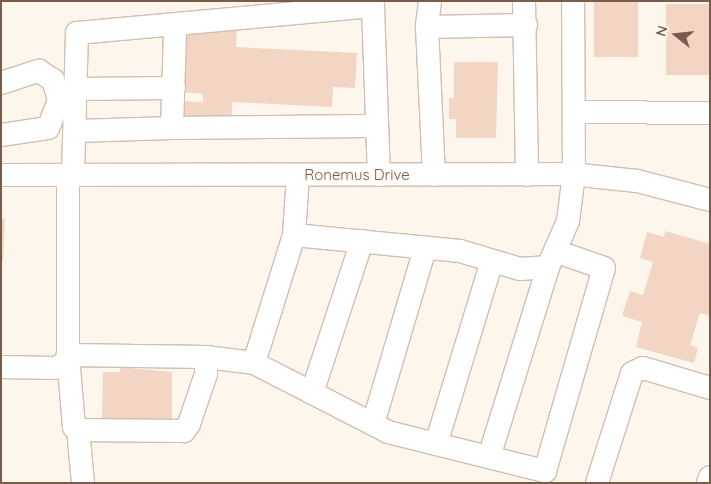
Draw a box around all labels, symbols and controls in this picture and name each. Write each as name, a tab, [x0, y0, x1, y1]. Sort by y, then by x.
north arrow	[651, 10, 701, 60]
text: N	[652, 23, 672, 38]
street label: Ronemus Drive	[304, 166, 410, 184]

